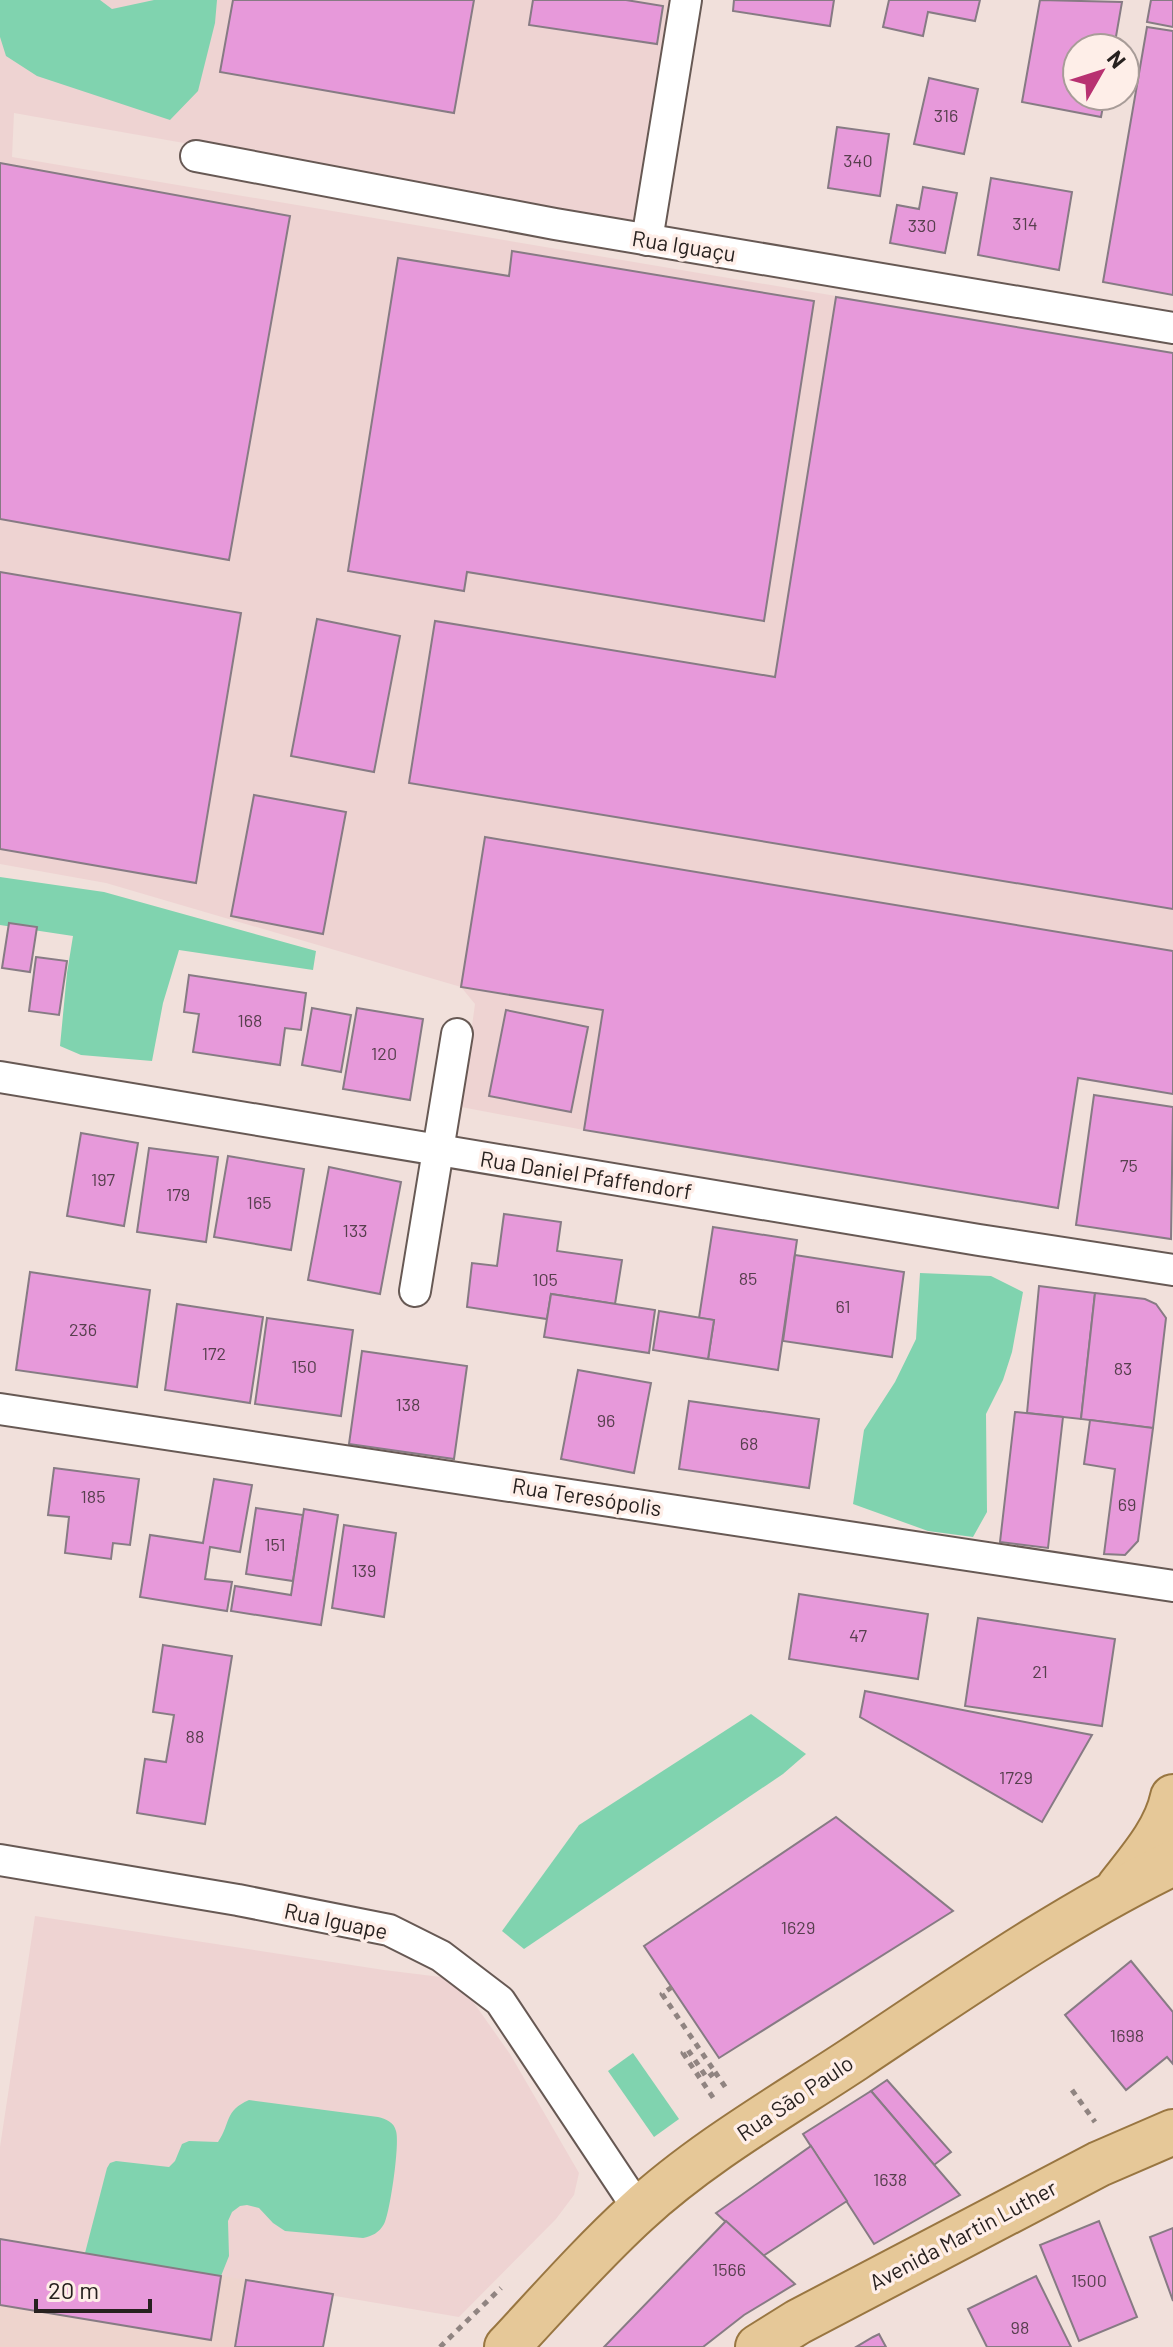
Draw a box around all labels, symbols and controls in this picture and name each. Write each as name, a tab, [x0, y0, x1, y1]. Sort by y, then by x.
north arrow	[1061, 32, 1141, 112]
text: N	[1103, 45, 1132, 73]
house number: 316	[934, 104, 958, 126]
house number: 340	[843, 149, 873, 171]
house number: 314	[1012, 212, 1038, 234]
house number: 330	[908, 214, 936, 236]
street label: Rua Iguaçu	[630, 224, 738, 266]
house number: 168	[238, 1009, 262, 1031]
house number: 120	[371, 1042, 397, 1064]
street label: Rua Daniel Pfaffendorf	[478, 1144, 694, 1204]
house number: 75	[1120, 1154, 1138, 1176]
house number: 197	[91, 1168, 116, 1190]
house number: 179	[166, 1183, 190, 1205]
house number: 165	[247, 1191, 271, 1213]
house number: 133	[343, 1219, 367, 1241]
house number: 85	[739, 1267, 757, 1289]
house number: 105	[532, 1268, 558, 1290]
house number: 61	[835, 1295, 851, 1317]
house number: 236	[69, 1318, 97, 1340]
house number: 172	[202, 1342, 226, 1364]
house number: 150	[291, 1355, 317, 1377]
house number: 83	[1114, 1357, 1132, 1379]
house number: 138	[396, 1393, 420, 1415]
house number: 96	[597, 1409, 615, 1431]
house number: 68	[740, 1432, 758, 1454]
street label: Rua Teresópolis	[511, 1471, 664, 1521]
house number: 185	[81, 1485, 105, 1507]
house number: 69	[1118, 1493, 1136, 1515]
house number: 151	[264, 1533, 286, 1555]
house number: 139	[352, 1559, 376, 1581]
house number: 47	[849, 1624, 867, 1646]
house number: 21	[1032, 1660, 1048, 1682]
house number: 88	[186, 1725, 204, 1747]
house number: 1729	[999, 1766, 1033, 1788]
street label: Rua Iguape	[282, 1896, 390, 1944]
house number: 1629	[781, 1916, 815, 1938]
house number: 1698	[1110, 2024, 1144, 2046]
street label: Rua São Paulo	[732, 2049, 857, 2145]
house number: 1638	[873, 2168, 907, 2190]
street label: Avenida Martin Luther	[864, 2174, 1061, 2295]
house number: 1566	[712, 2258, 746, 2280]
scale bar	[36, 2263, 150, 2313]
house number: 1500	[1071, 2269, 1107, 2291]
text: 20 m	[48, 2275, 99, 2304]
house number: 98	[1011, 2316, 1029, 2338]

